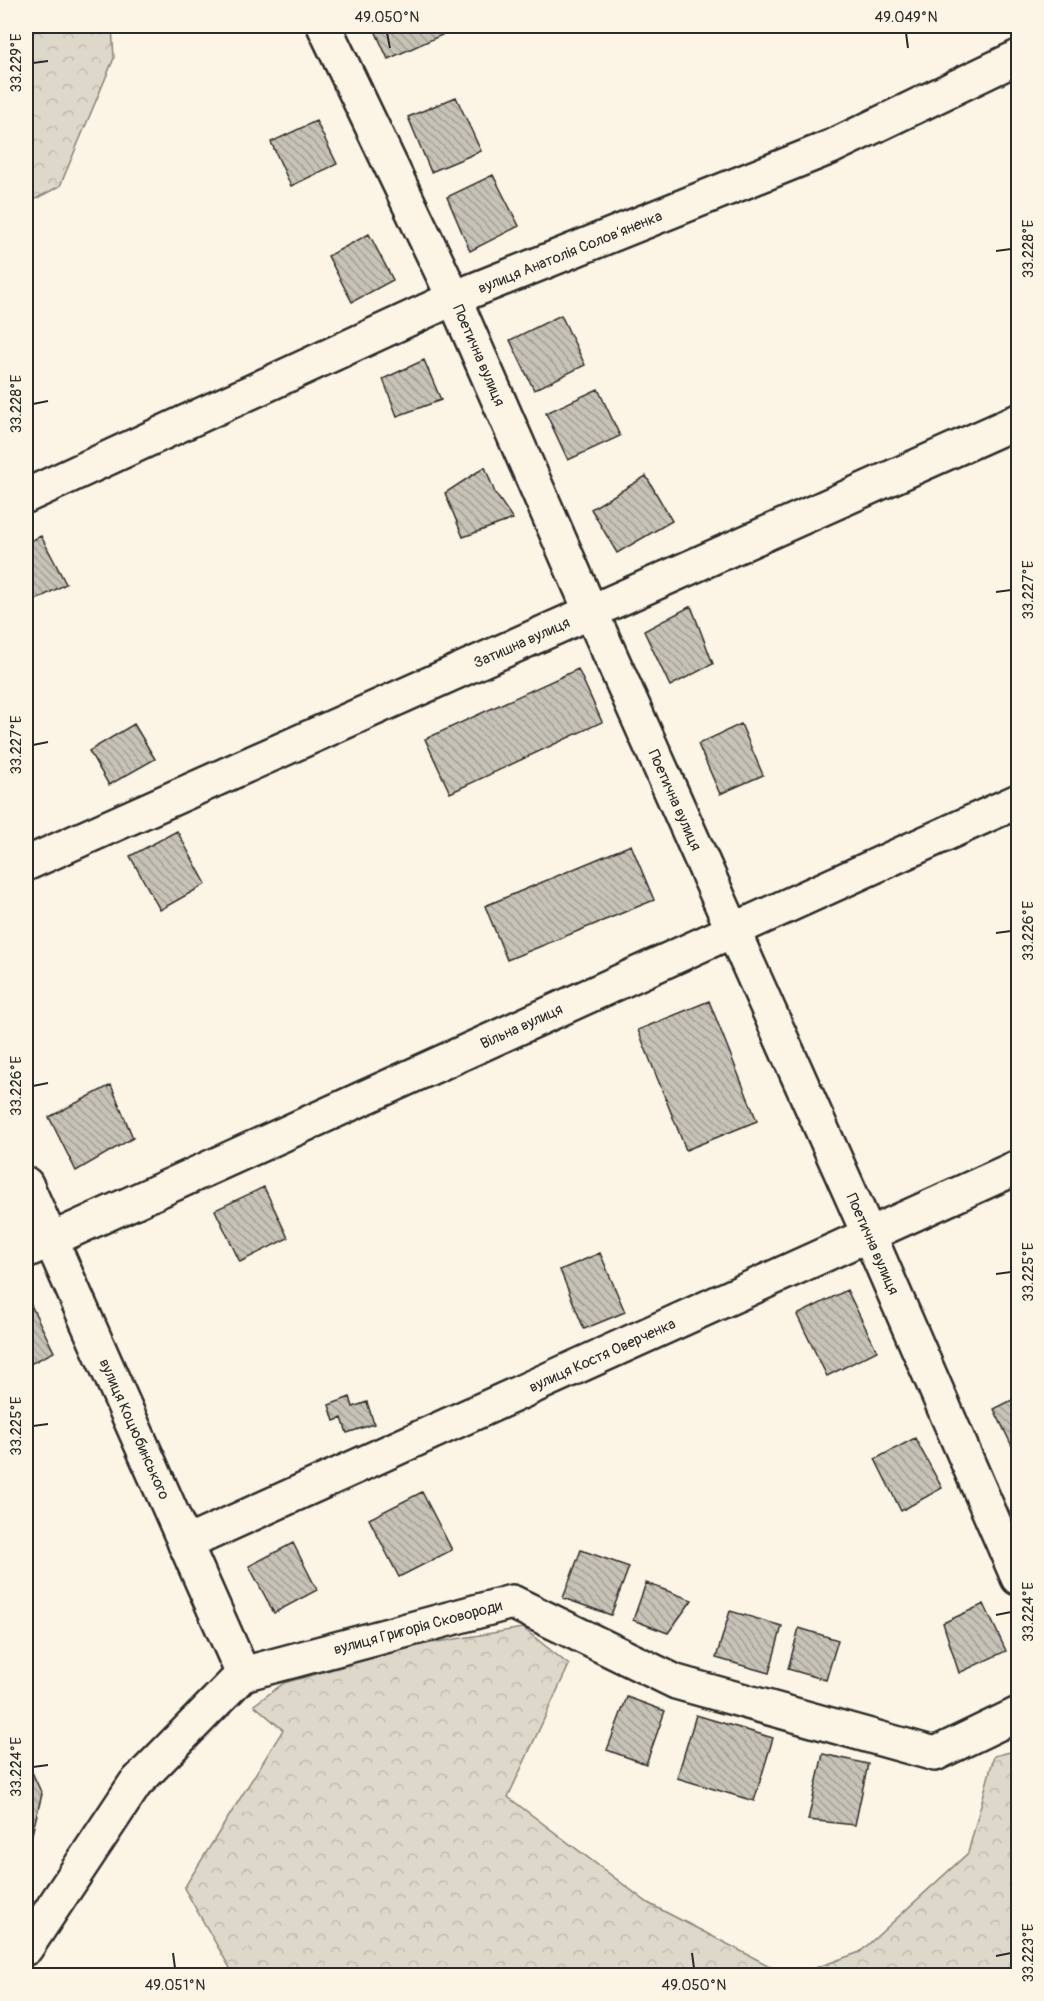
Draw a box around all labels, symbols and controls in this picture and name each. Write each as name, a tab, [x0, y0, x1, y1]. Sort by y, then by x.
text: 49.050°N	[354, 8, 420, 27]
text: 49.049°N	[874, 8, 938, 27]
text: 33.229°E	[7, 33, 26, 92]
street label: вулиця Анатолія Соловʼяненка	[475, 207, 665, 298]
text: 33.228°E	[1019, 219, 1038, 278]
street label: Поетична вулиця	[448, 302, 509, 409]
text: 33.228°E	[7, 374, 26, 433]
text: 33.227°E	[1019, 560, 1038, 620]
street label: Затишна вулиця	[471, 613, 573, 673]
text: 33.227°E	[7, 715, 26, 775]
street label: Поетична вулиця	[644, 747, 705, 854]
text: 33.226°E	[1019, 901, 1038, 961]
street label: Вільна вулиця	[477, 1000, 566, 1054]
text: 33.226°E	[7, 1056, 26, 1116]
street label: Поетична вулиця	[842, 1191, 903, 1298]
text: 33.225°E	[1019, 1242, 1038, 1302]
street label: вулиця Костя Оверченка	[526, 1314, 679, 1397]
street label: вулиця Коцюбинського	[95, 1356, 174, 1503]
text: 33.225°E	[7, 1396, 26, 1456]
text: 33.224°E	[1019, 1582, 1038, 1642]
street label: вулиця Григорія Сковороди	[332, 1596, 505, 1659]
text: 33.224°E	[7, 1737, 26, 1797]
text: 33.223°E	[1019, 1923, 1038, 1983]
text: 49.051°N	[145, 1976, 205, 1995]
text: 49.050°N	[661, 1976, 727, 1995]

